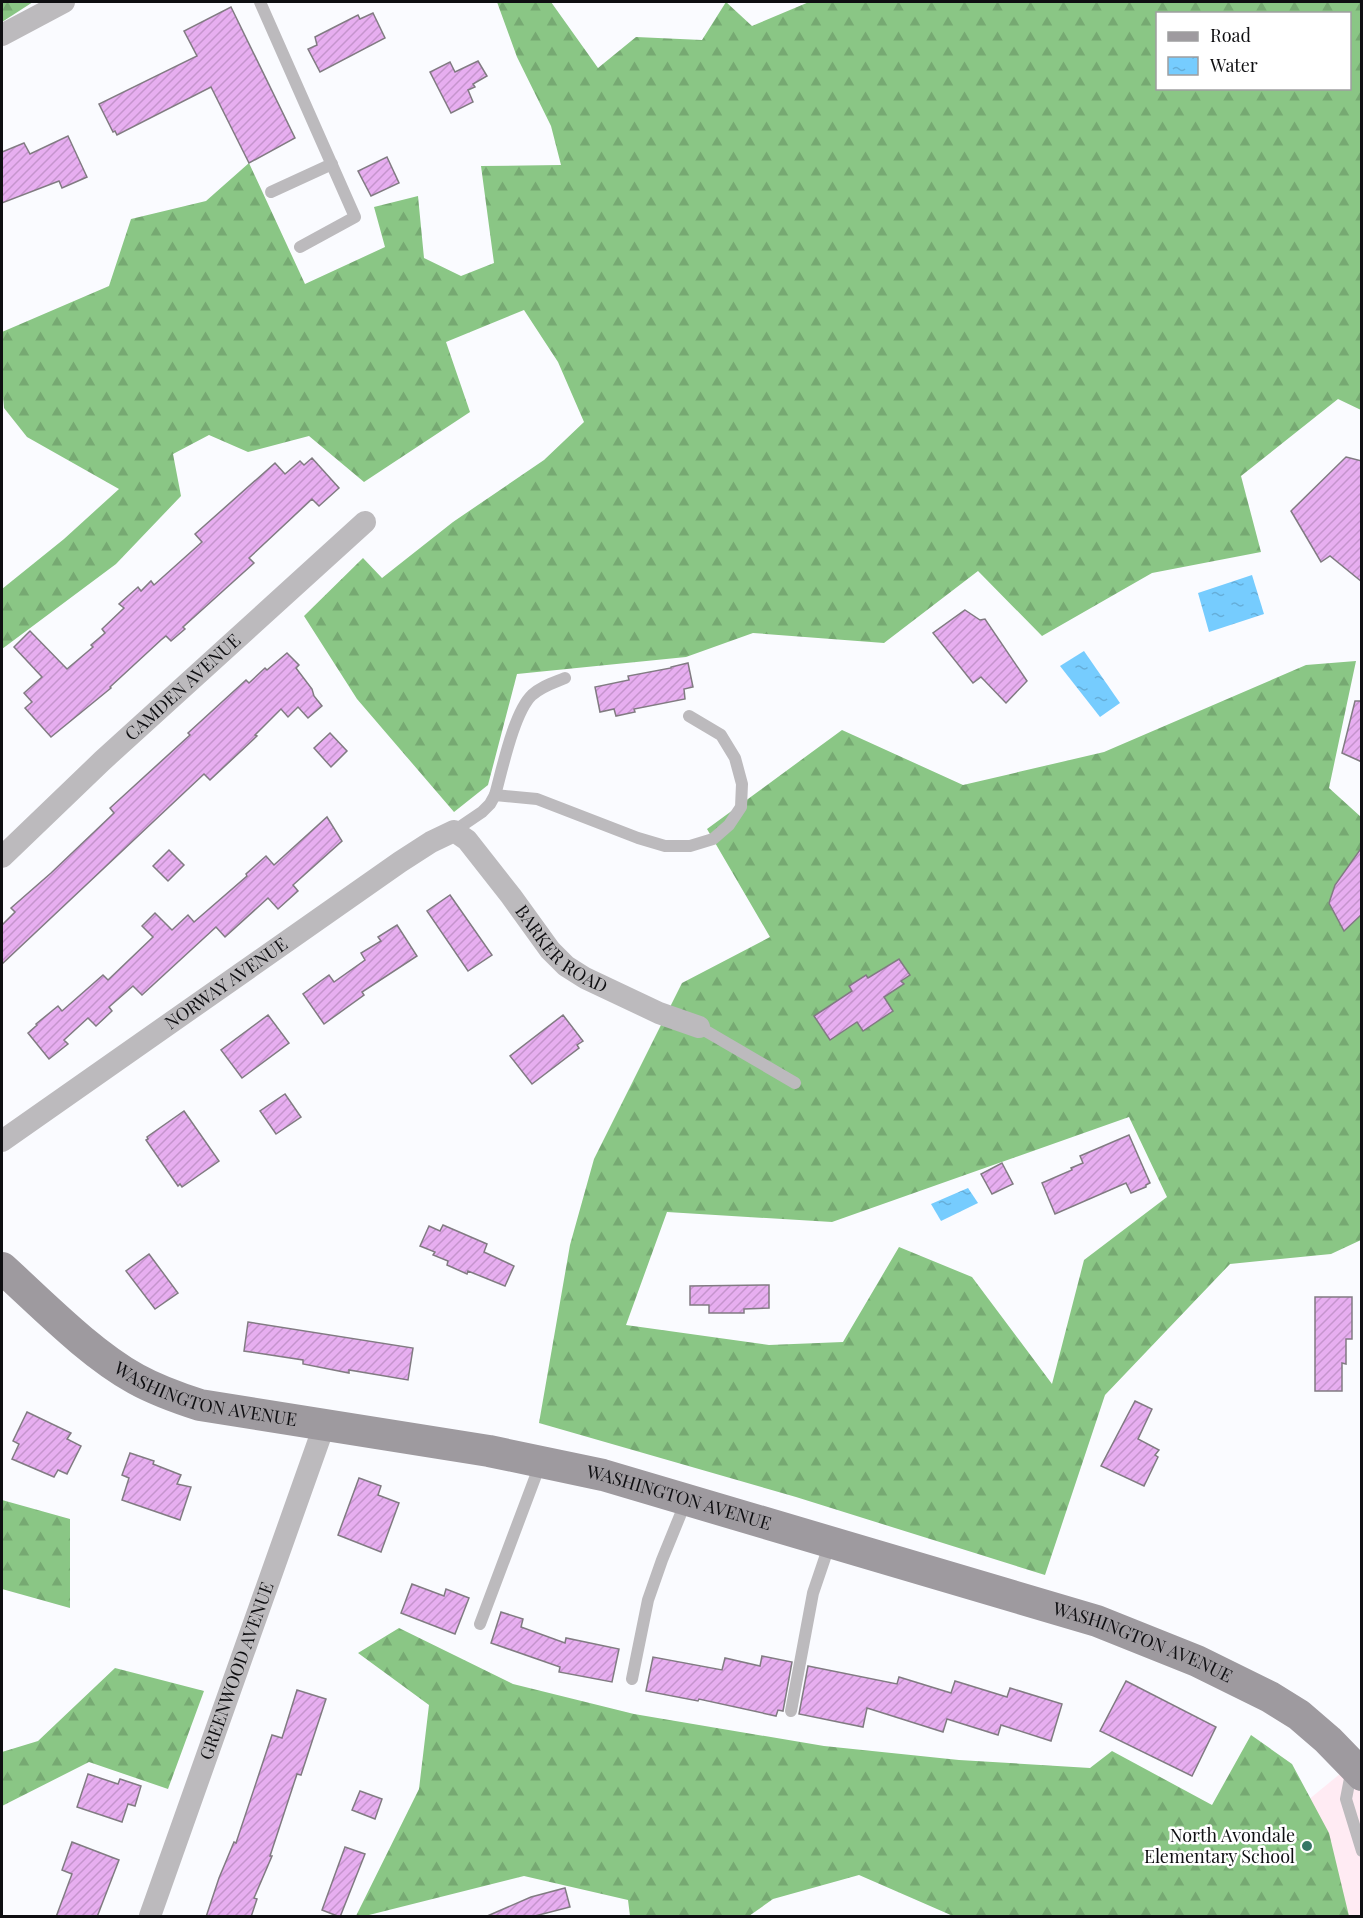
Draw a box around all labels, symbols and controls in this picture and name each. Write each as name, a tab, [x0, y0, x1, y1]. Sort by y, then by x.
legend	[1156, 12, 1351, 90]
text: Road	[1210, 23, 1251, 47]
text: Water	[1209, 53, 1258, 77]
street label: CAMDEN AVENUE	[119, 628, 245, 745]
street label: BARKER ROAD	[510, 900, 612, 998]
street label: NORWAY AVENUE	[160, 931, 292, 1034]
street label: WASHINGTON AVENUE	[109, 1355, 299, 1431]
street label: WASHINGTON AVENUE	[584, 1459, 774, 1535]
street label: GREENWOOD AVENUE	[193, 1578, 279, 1763]
street label: WASHINGTON AVENUE	[1049, 1595, 1237, 1688]
place label: North Avondale Elementary School	[1144, 1823, 1295, 1868]
marker: North Avondale Elementary School	[1300, 1839, 1314, 1853]

